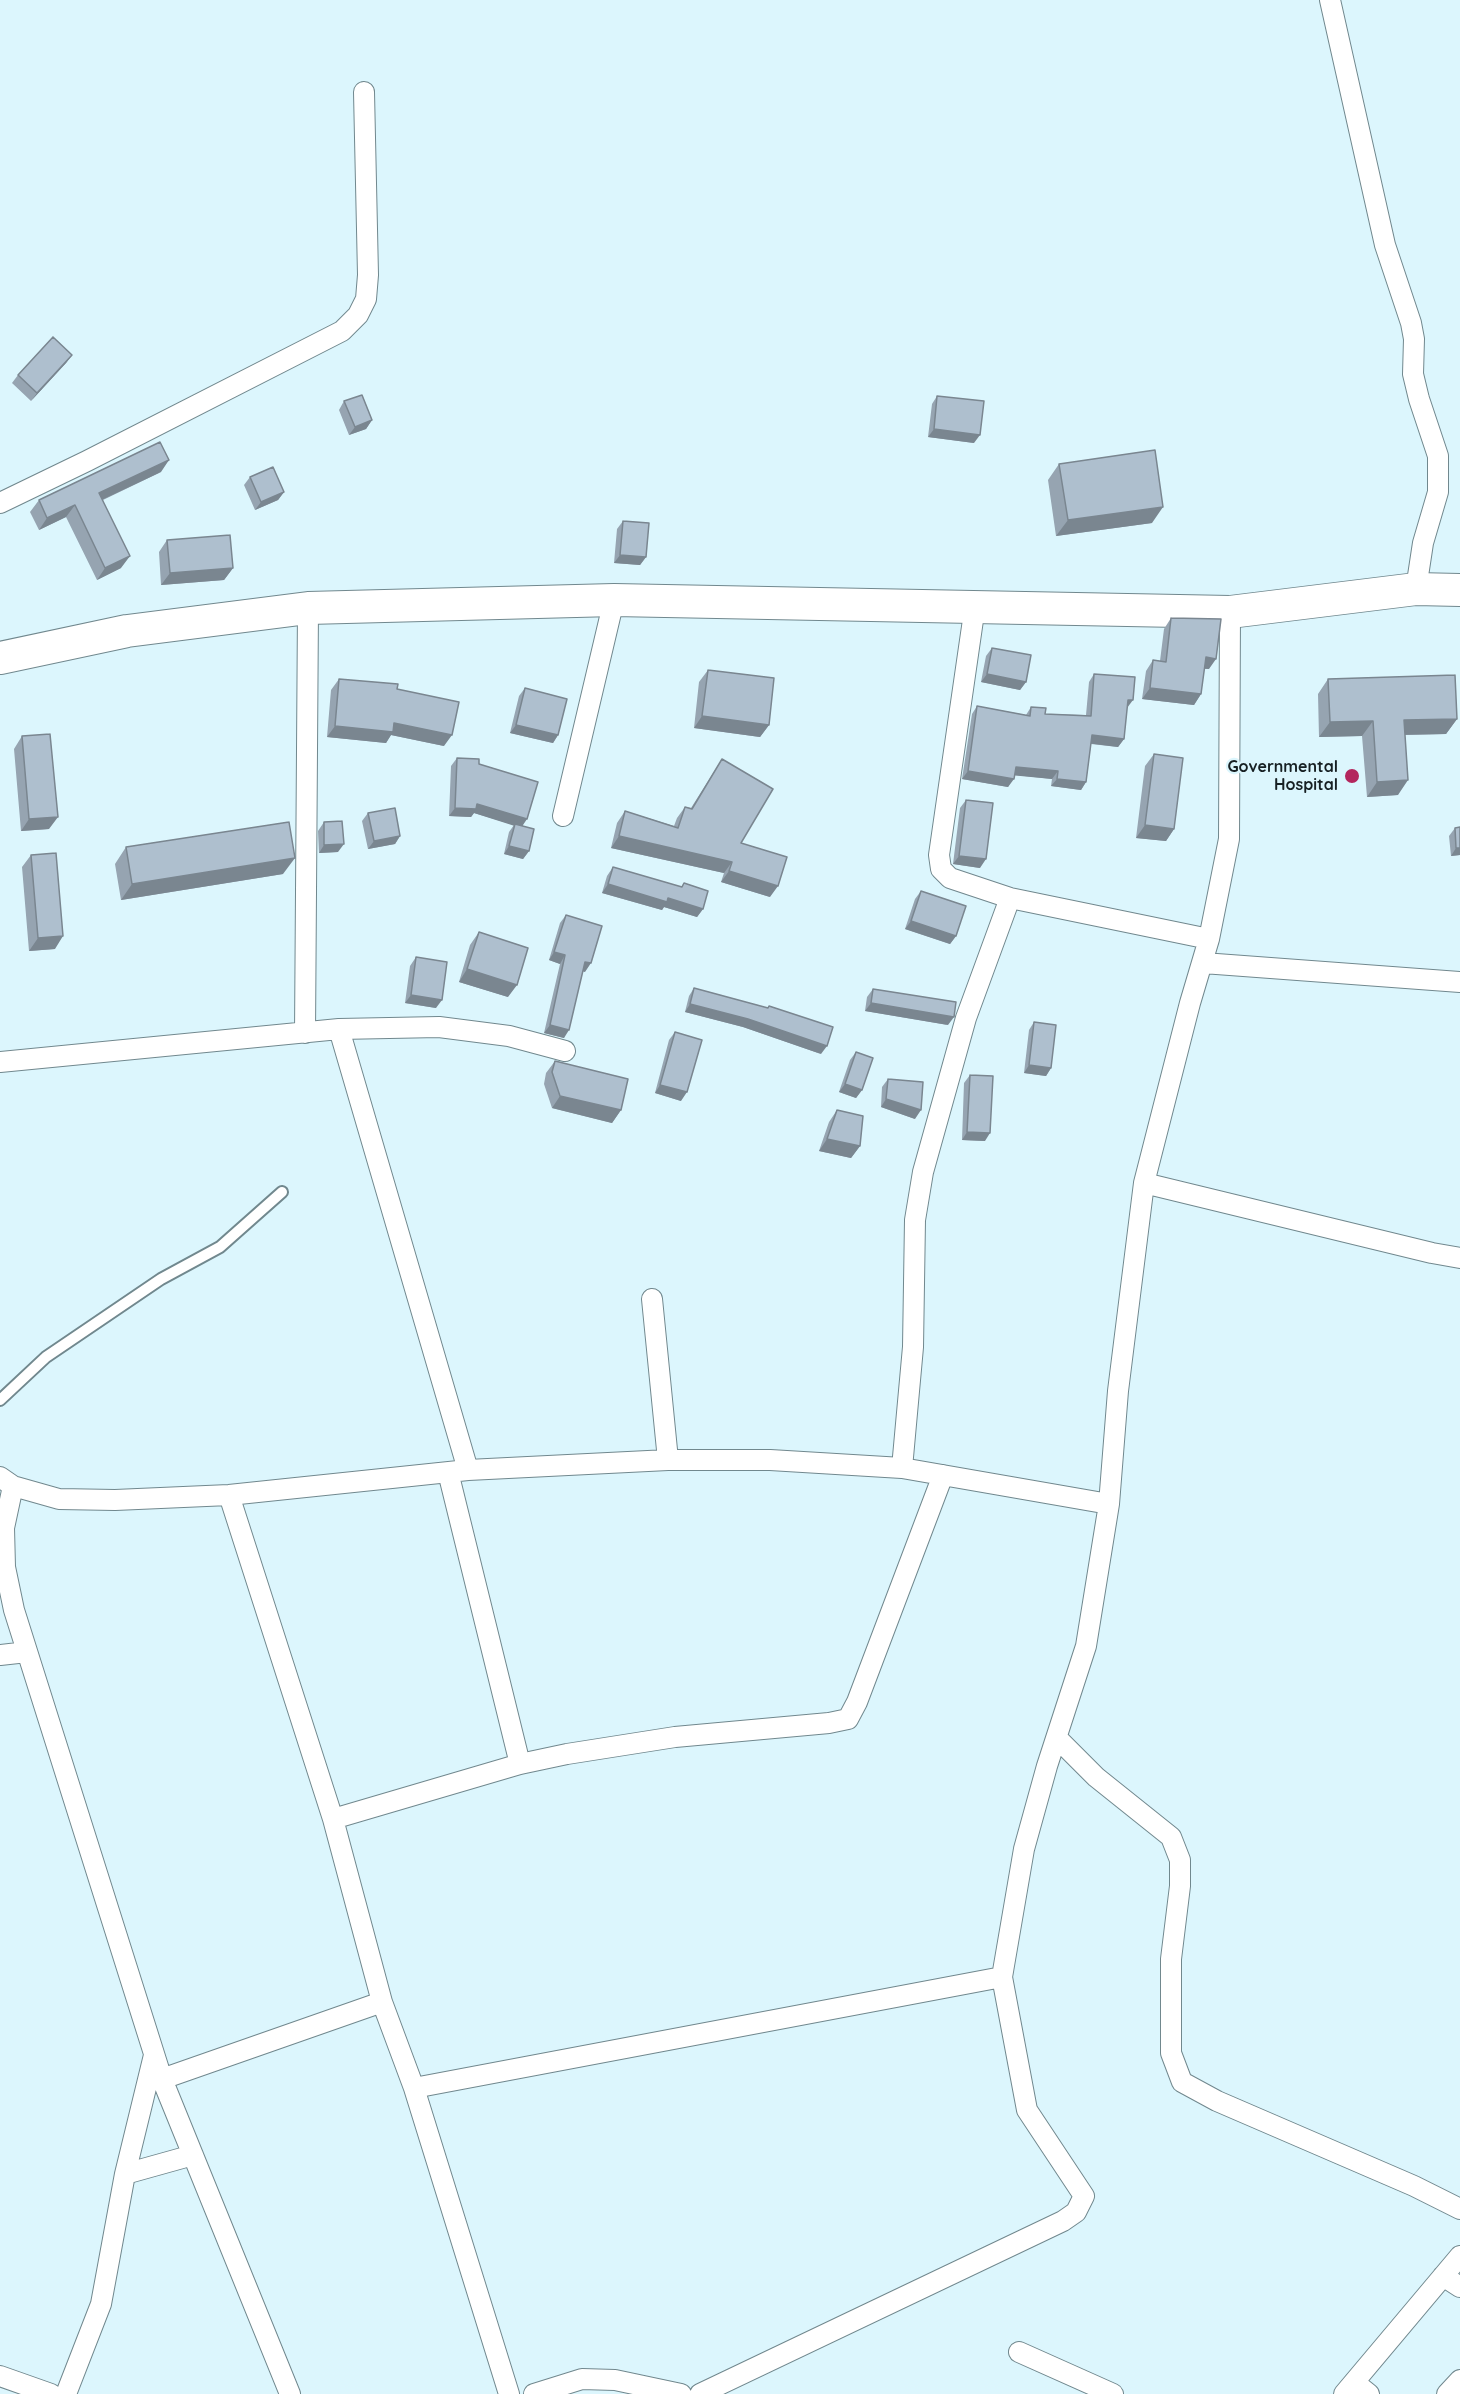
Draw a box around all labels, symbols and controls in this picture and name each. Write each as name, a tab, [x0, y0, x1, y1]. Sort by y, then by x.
place label: Governmental Hospital	[1227, 757, 1338, 795]
marker: Governmental Hospital	[1343, 767, 1361, 785]

